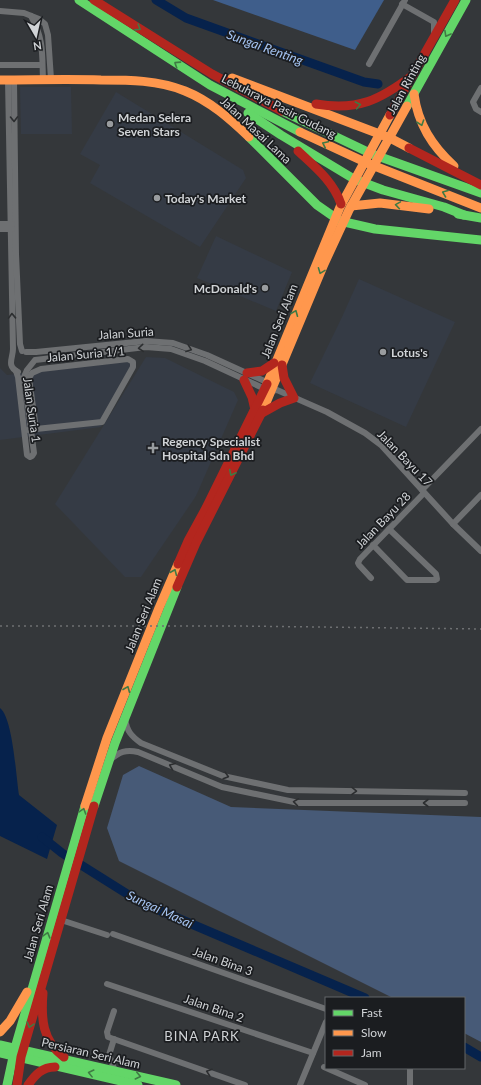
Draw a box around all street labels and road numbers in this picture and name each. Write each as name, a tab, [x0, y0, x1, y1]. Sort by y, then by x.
street label: Jalan Rinting	[383, 51, 429, 117]
street label: Lebuhraya Pasir Gudang	[219, 71, 339, 141]
street label: Jalan Masai Lama	[217, 93, 295, 167]
street label: Jalan Seri Alam	[257, 282, 301, 360]
street label: Jalan Suria	[98, 324, 154, 342]
street label: Jalan Suria 1/1	[46, 343, 126, 365]
street label: Jalan Suria 1	[20, 376, 44, 444]
street label: Jalan Bayu 17	[374, 427, 436, 489]
street label: Jalan Bayu 28	[352, 489, 414, 551]
street label: Jalan Seri Alam	[121, 576, 165, 654]
street label: Jalan Seri Alam	[20, 883, 56, 963]
street label: Jalan Bina 3	[191, 943, 255, 979]
street label: Jalan Bina 2	[182, 991, 246, 1025]
street label: Persiaran Seri Alam	[40, 1034, 142, 1072]

